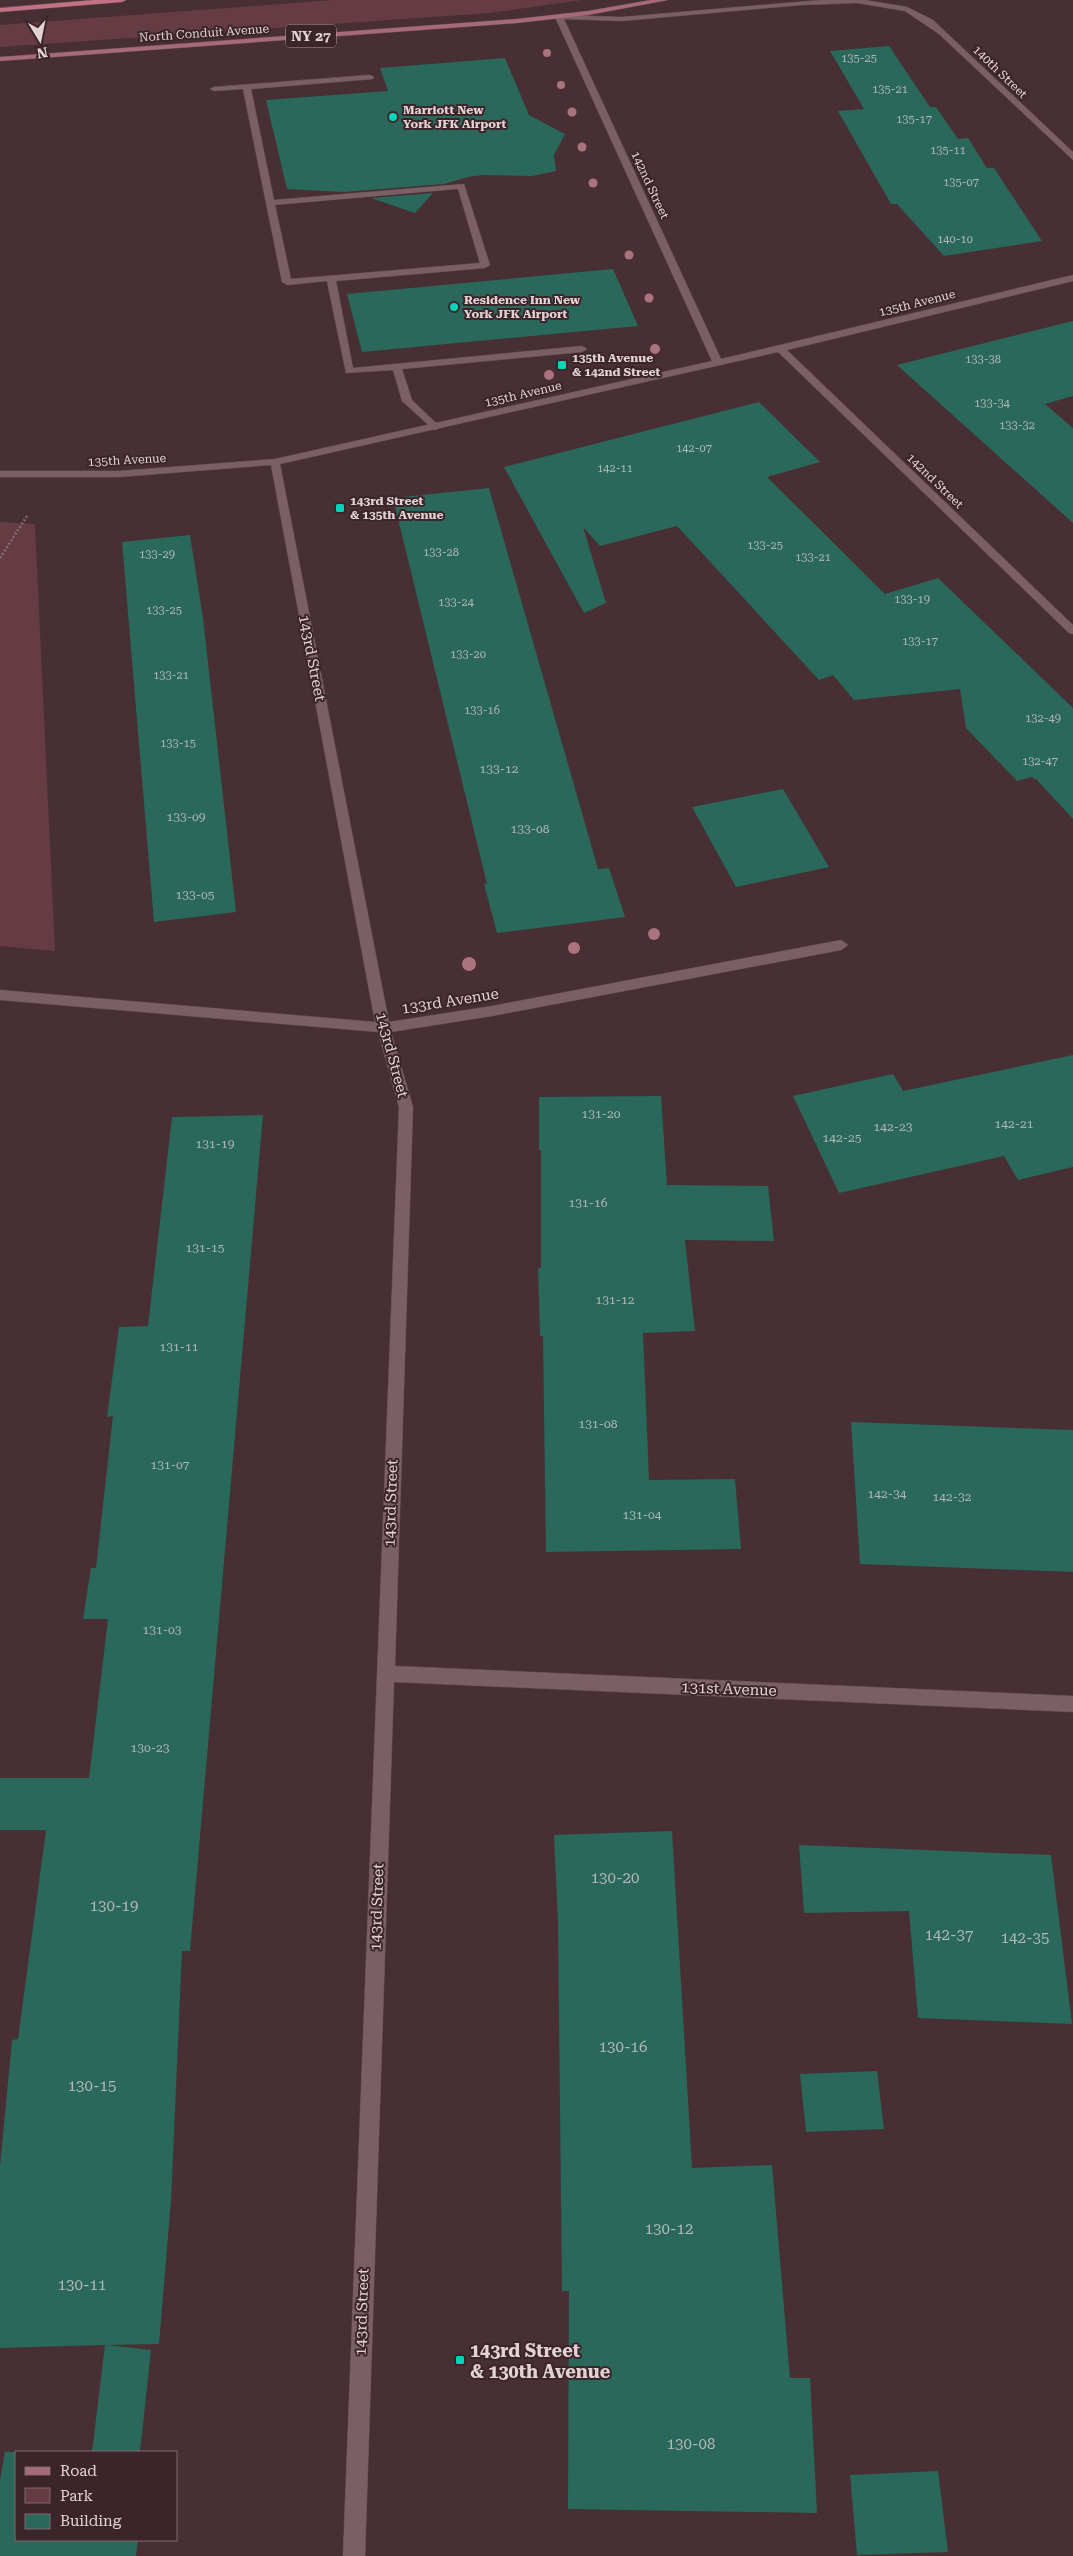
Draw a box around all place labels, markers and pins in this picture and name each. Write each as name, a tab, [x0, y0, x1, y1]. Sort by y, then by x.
place label: Marriott New York JFK Airport	[403, 103, 507, 131]
marker: Marriott New York JFK Airport	[387, 111, 399, 123]
place label: Residence Inn New York JFK Airport	[464, 293, 581, 321]
marker: Residence Inn New York JFK Airport	[448, 301, 460, 313]
place label: 135th Avenue & 142nd Street	[572, 351, 660, 379]
marker: 135th Avenue & 142nd Street	[556, 359, 568, 371]
place label: 143rd Street & 135th Avenue	[350, 494, 444, 522]
marker: 143rd Street & 135th Avenue	[334, 502, 346, 514]
place label: 143rd Street & 130th Avenue	[470, 2340, 611, 2382]
marker: 143rd Street & 130th Avenue	[454, 2354, 466, 2366]

